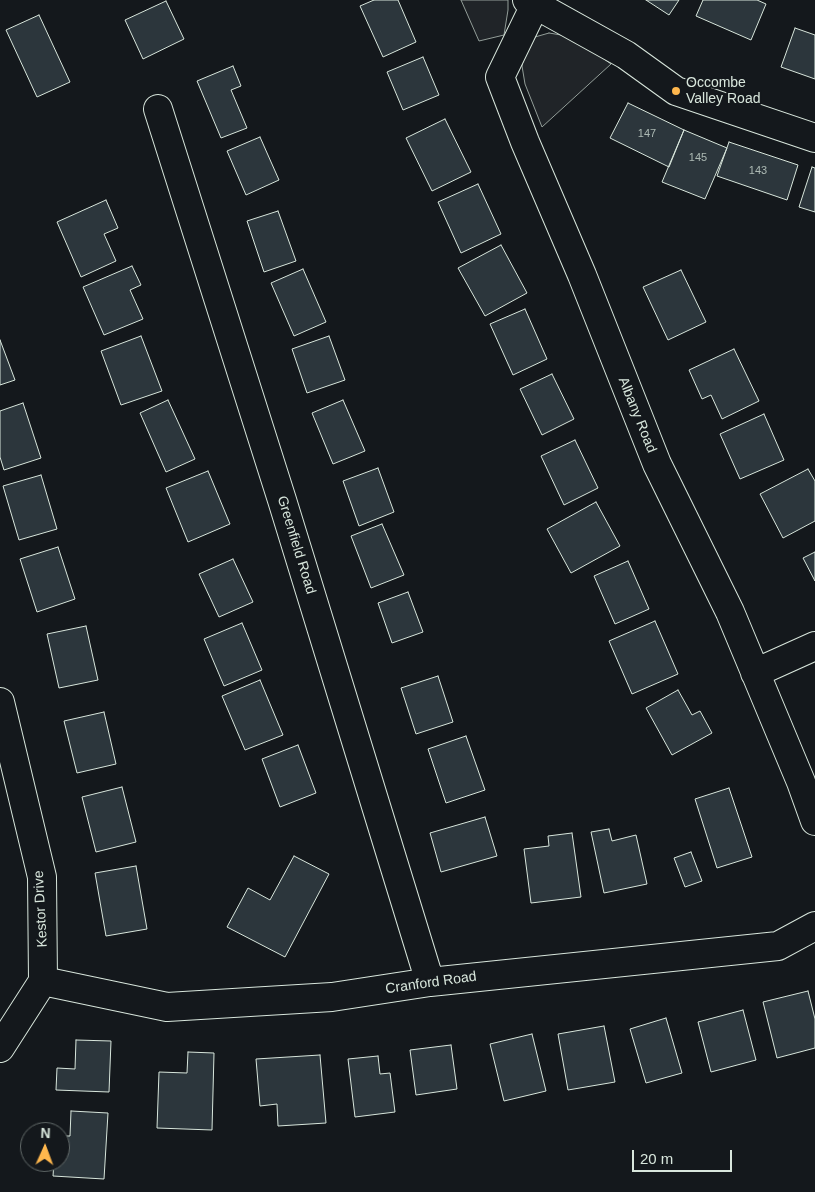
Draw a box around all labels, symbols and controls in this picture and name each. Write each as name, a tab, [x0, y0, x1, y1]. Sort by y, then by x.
place label: Occombe Valley Road	[686, 75, 760, 108]
marker: Occombe Valley Road	[670, 85, 682, 97]
house number: 147	[638, 127, 656, 141]
house number: 145	[689, 151, 707, 165]
house number: 143	[749, 164, 767, 178]
street label: Albany Road	[614, 375, 660, 455]
street label: Greenfield Road	[273, 494, 319, 596]
street label: Kestor Drive	[31, 870, 51, 948]
street label: Cranford Road	[384, 968, 478, 998]
north arrow	[20, 1122, 70, 1172]
text: N	[40, 1125, 51, 1141]
scale bar	[635, 1140, 735, 1172]
text: 20 m	[640, 1150, 673, 1167]

